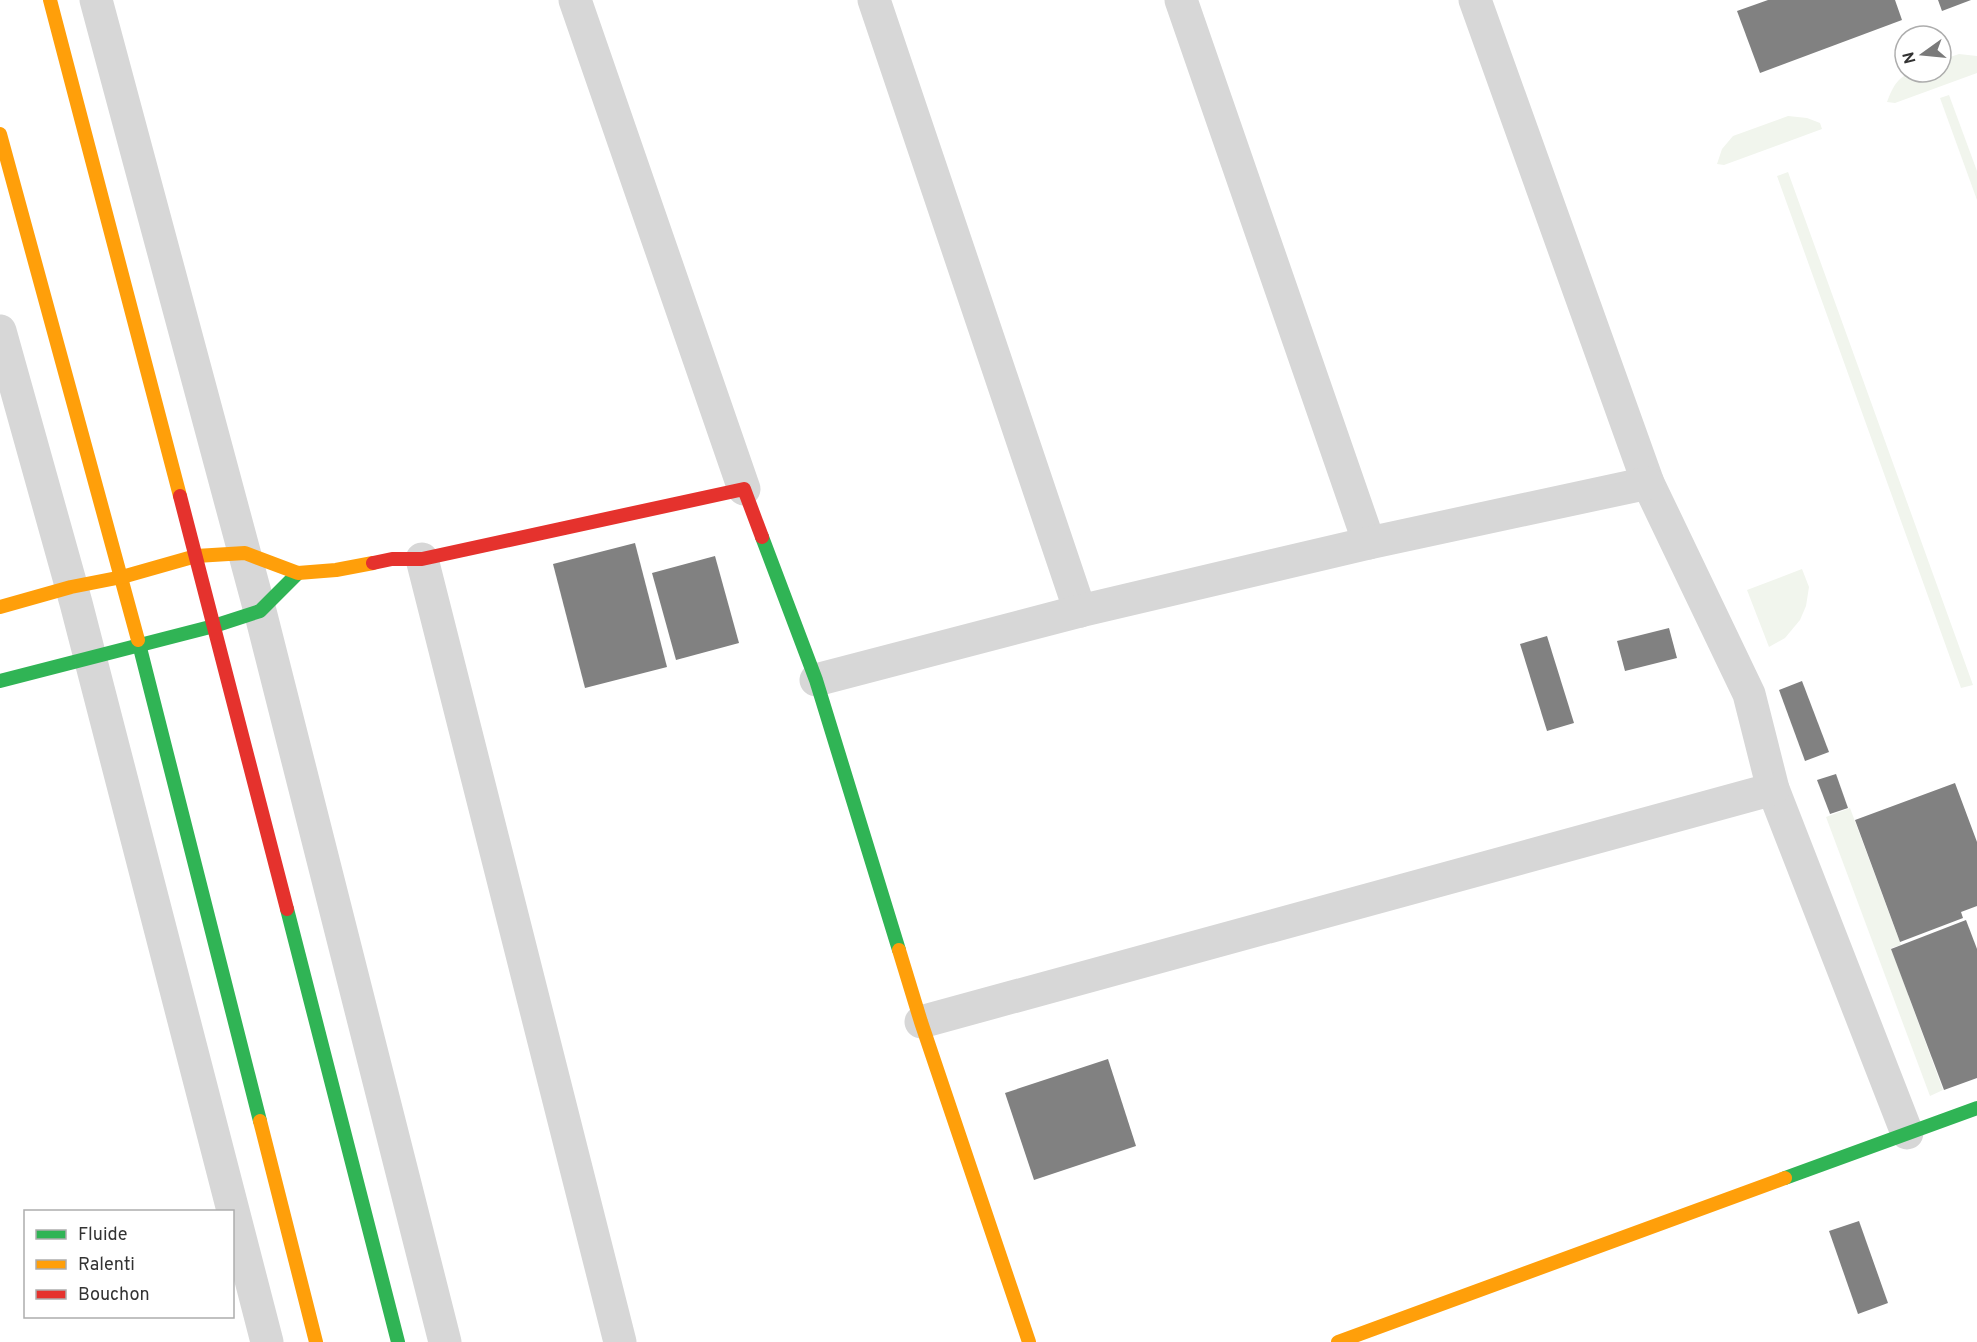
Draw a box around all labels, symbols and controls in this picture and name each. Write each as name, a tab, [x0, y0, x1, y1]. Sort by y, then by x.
north arrow	[1893, 24, 1953, 84]
text: N	[1899, 49, 1922, 66]
legend	[24, 1210, 234, 1318]
text: Fluide	[78, 1224, 127, 1247]
text: Ralenti	[78, 1254, 135, 1277]
text: Bouchon	[78, 1284, 150, 1307]

